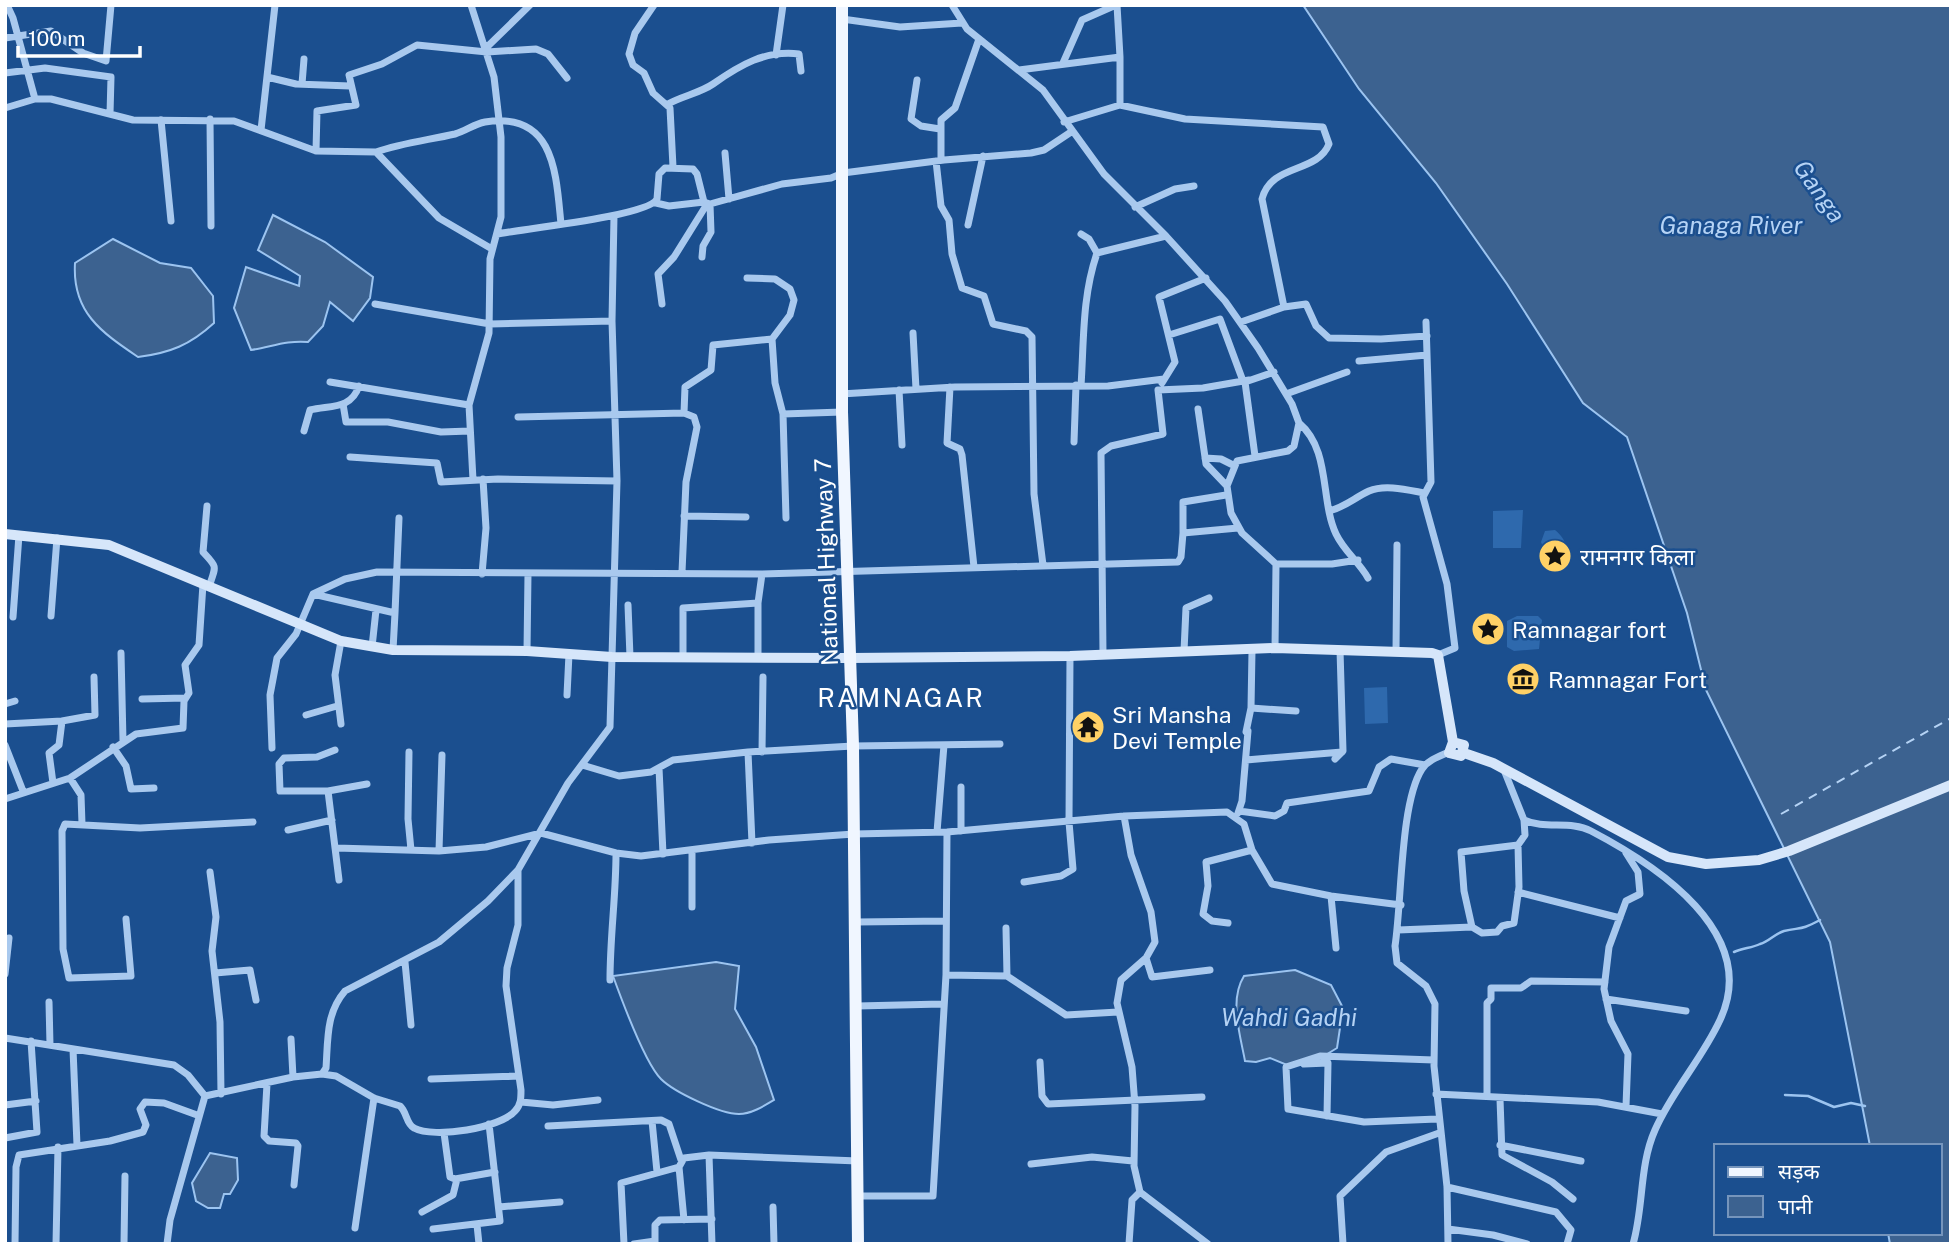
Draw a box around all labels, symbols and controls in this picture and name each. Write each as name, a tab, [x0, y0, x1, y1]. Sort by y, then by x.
scale bar	[18, 14, 140, 58]
text: 100 m	[28, 26, 85, 51]
water label: Ganga	[1789, 154, 1851, 228]
water label: Ganaga River	[1659, 211, 1804, 239]
street label: National Highway 7	[809, 458, 843, 666]
place icon: रामनगर किला	[1536, 537, 1574, 575]
place label: रामनगर किला	[1580, 543, 1696, 570]
place icon: Ramnagar fort	[1469, 610, 1507, 648]
place label: Ramnagar fort	[1512, 616, 1667, 643]
museum icon: Ramnagar Fort	[1504, 660, 1542, 698]
place label: Ramnagar Fort	[1548, 666, 1707, 693]
district label: RAMNAGAR	[817, 682, 985, 713]
place label: Sri Mansha Devi Temple	[1112, 701, 1242, 754]
temple icon: Sri Mansha Devi Temple	[1069, 708, 1107, 746]
water label: Wahdi Gadhi	[1221, 1003, 1357, 1031]
legend	[1714, 1144, 1942, 1235]
text: सड़क	[1778, 1159, 1820, 1184]
text: पानी	[1778, 1194, 1813, 1219]

